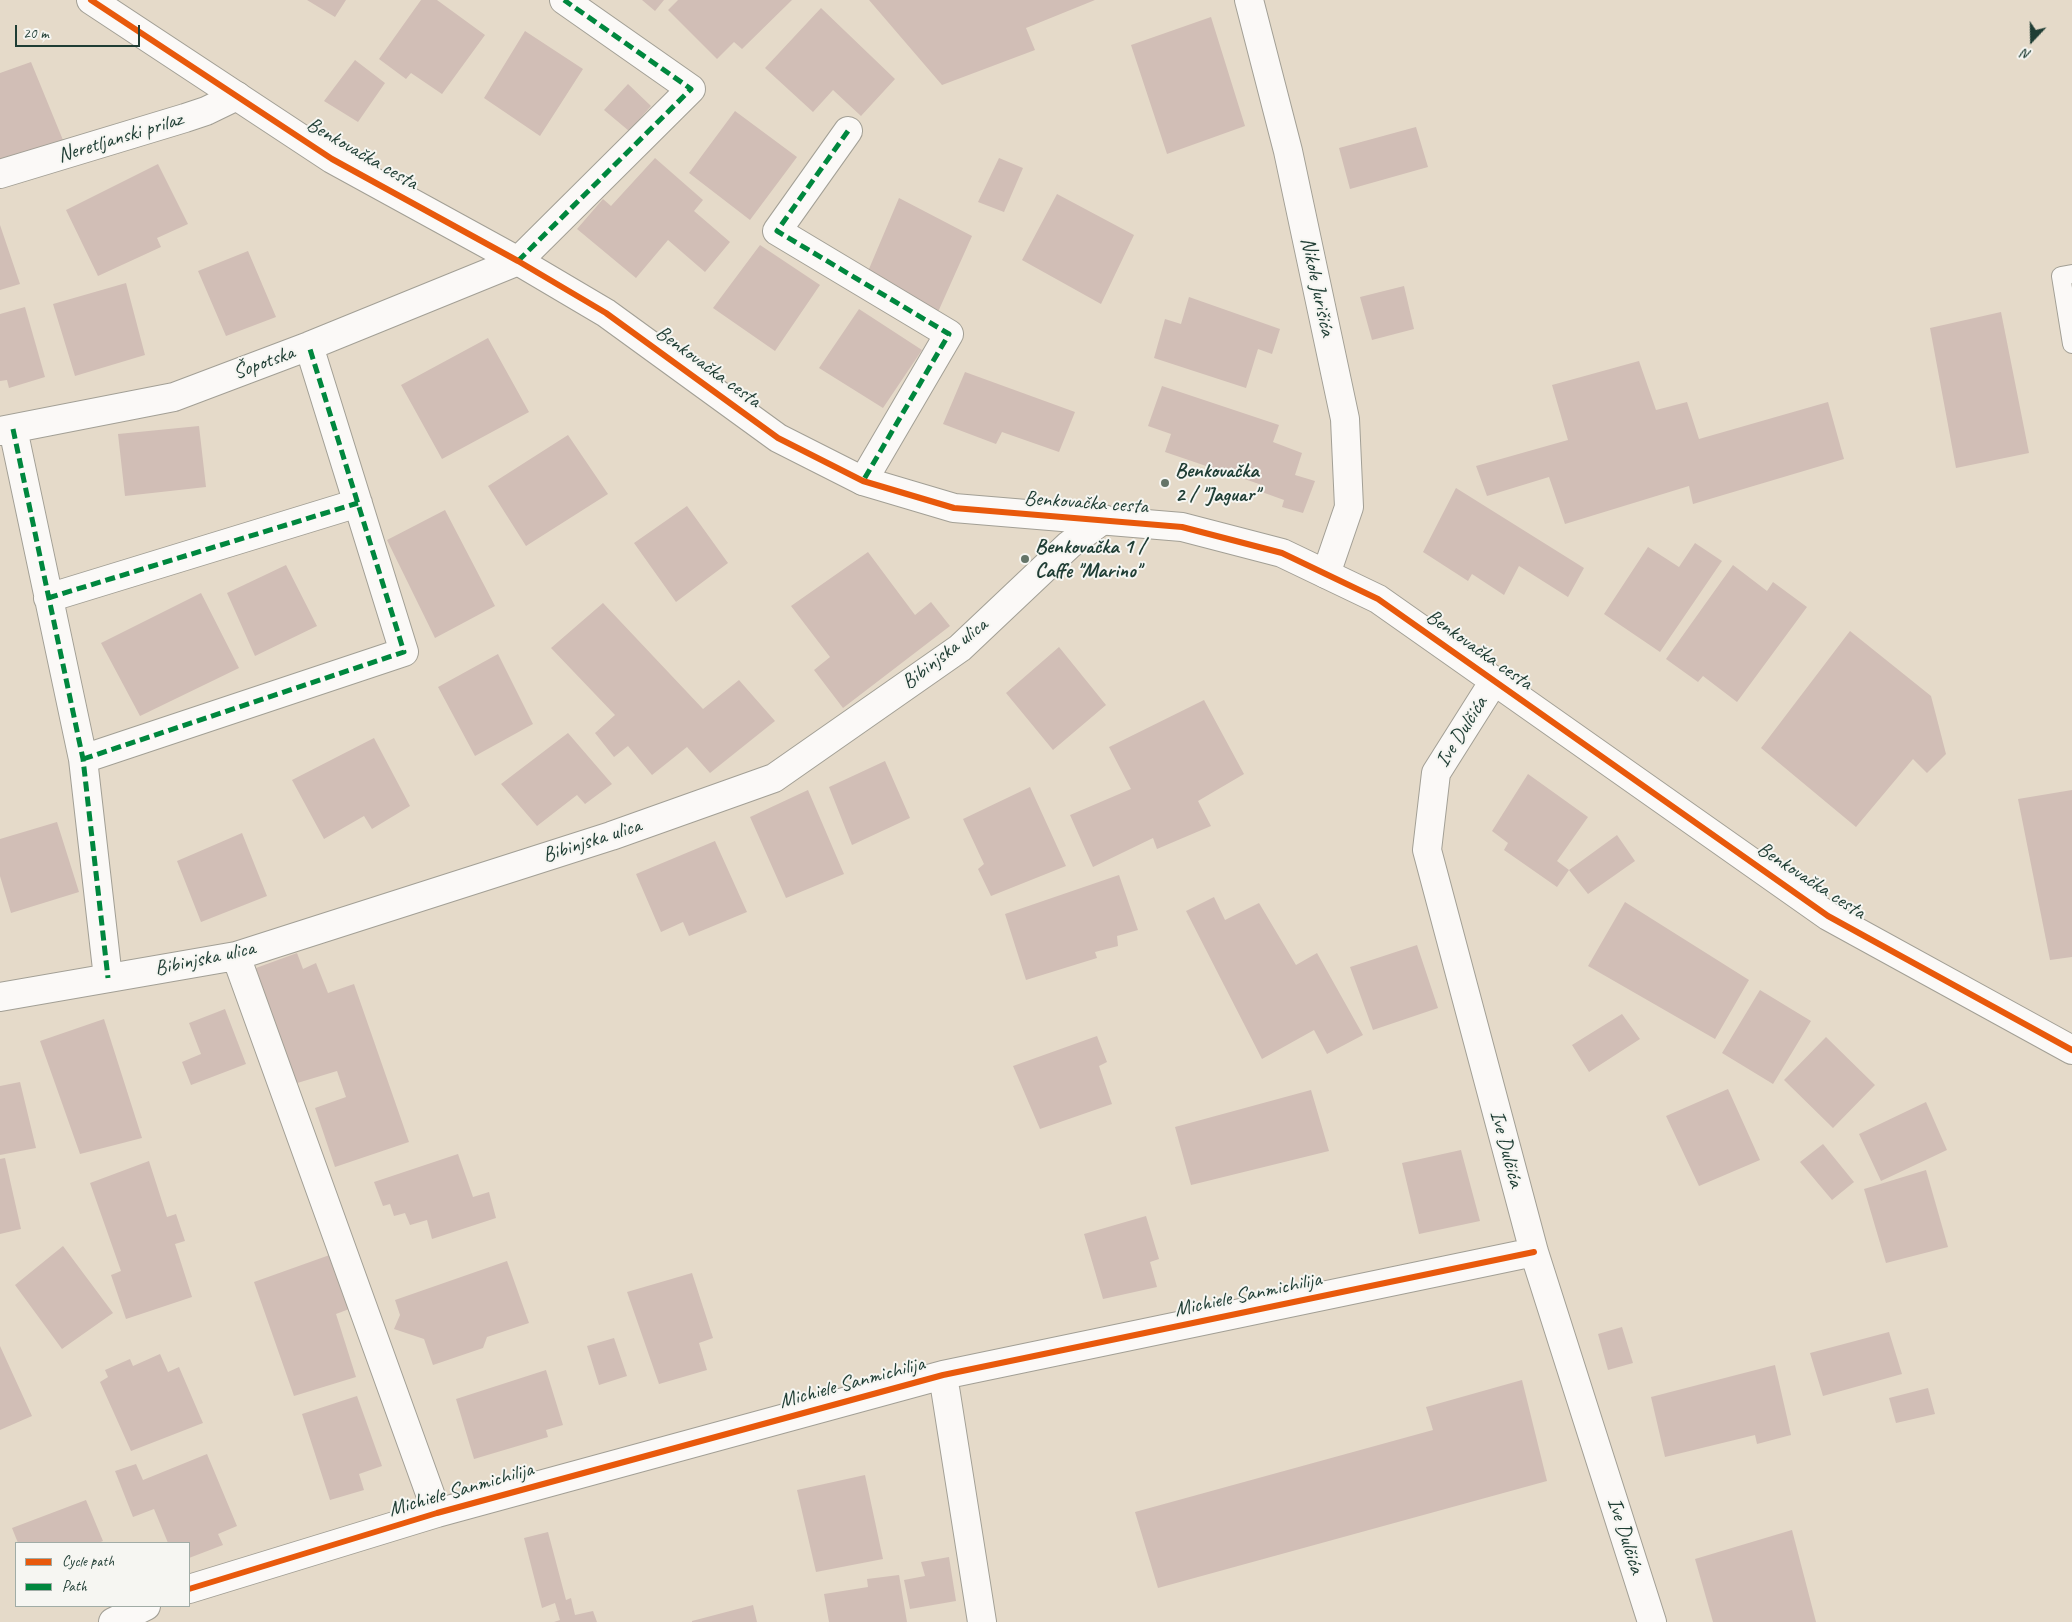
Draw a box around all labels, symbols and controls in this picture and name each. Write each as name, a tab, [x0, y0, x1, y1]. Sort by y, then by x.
scale bar	[18, 15, 142, 47]
north arrow	[2007, 15, 2057, 65]
text: 20 m	[23, 24, 49, 43]
text: N	[2019, 45, 2034, 64]
street label: Neretljanski prilaz	[55, 107, 185, 169]
street label: Benkovačka cesta	[302, 112, 422, 196]
street label: Nikole Jurišića	[1294, 235, 1340, 339]
street label: Benkovačka cesta	[650, 320, 766, 414]
street label: Šopotska	[230, 340, 298, 386]
place label: Benkovačka 2 / "Jaguar"	[1175, 458, 1259, 508]
marker: Benkovačka 2 / "Jaguar"	[1159, 477, 1171, 489]
street label: Benkovačka cesta	[1023, 486, 1149, 520]
place label: Benkovačka 1 / Caffe "Marino"	[1035, 534, 1145, 584]
marker: Benkovačka 1 / Caffe "Marino"	[1019, 553, 1031, 565]
street label: Benkovačka cesta	[1421, 604, 1537, 696]
street label: Bibinjska ulica	[897, 613, 993, 695]
street label: Ive Dulčića	[1431, 692, 1493, 772]
street label: Bibinjska ulica	[540, 813, 644, 869]
street label: Benkovačka cesta	[1752, 837, 1870, 925]
street label: Bibinjska ulica	[153, 936, 257, 982]
street label: Ive Dulčića	[1484, 1108, 1528, 1190]
street label: Michiele Sanmichilija	[1172, 1267, 1324, 1323]
street label: Michiele Sanmichilija	[777, 1351, 927, 1415]
street label: Michiele Sanmichilija	[386, 1457, 536, 1523]
street label: Ive Dulčića	[1601, 1495, 1649, 1577]
legend	[15, 1542, 190, 1607]
text: Cycle path	[62, 1552, 114, 1571]
text: Path	[62, 1577, 87, 1596]

